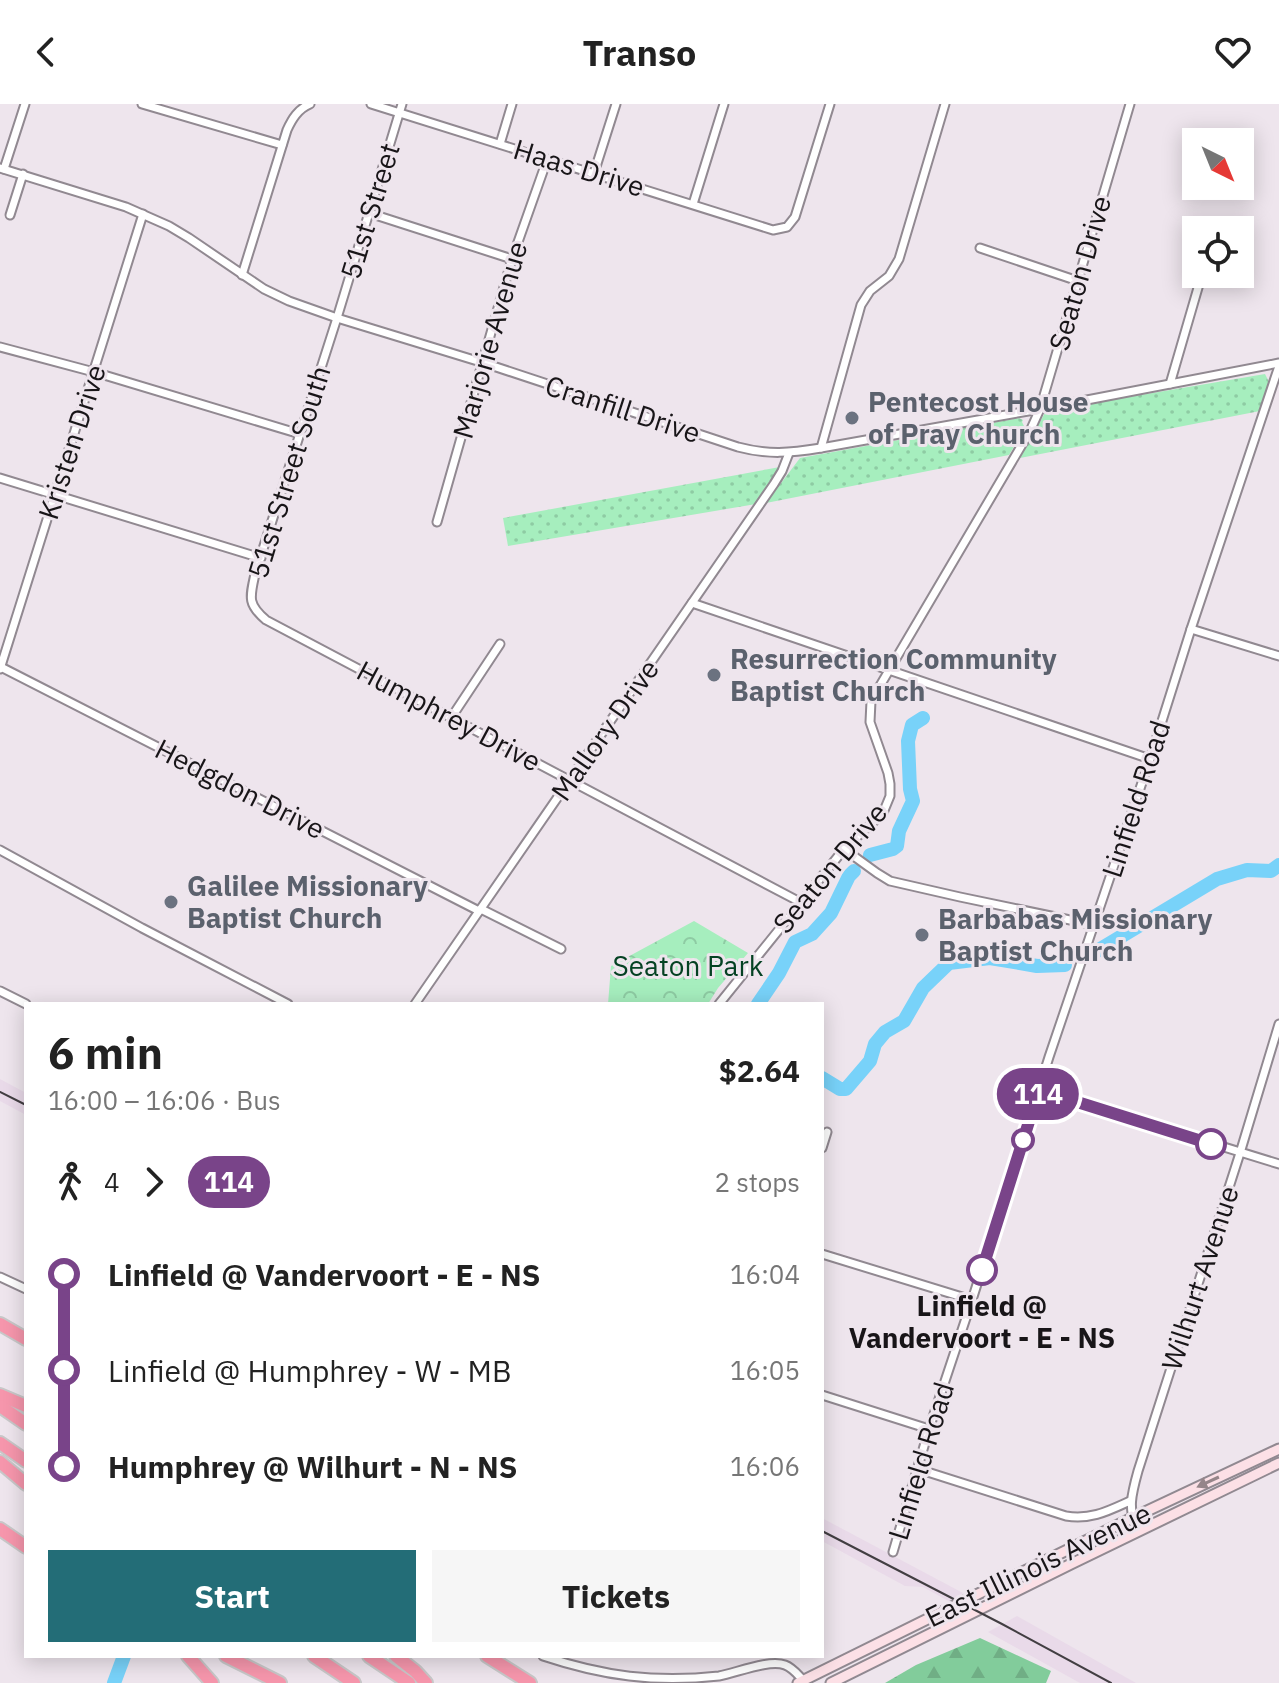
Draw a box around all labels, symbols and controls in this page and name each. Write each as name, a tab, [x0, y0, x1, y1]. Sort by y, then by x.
text: Transo	[583, 29, 696, 76]
icon: back	[24, 30, 68, 74]
icon: heart	[1211, 30, 1255, 74]
north arrow	[1182, 128, 1254, 200]
map controls	[1182, 128, 1254, 288]
street label: Haas Drive	[509, 130, 649, 205]
street label: 51st Street	[331, 138, 408, 283]
street label: Seaton Drive	[1040, 191, 1119, 355]
button: locate	[1182, 216, 1254, 288]
street label: Marjorie Avenue	[444, 237, 535, 443]
street label: Kristen Drive	[29, 360, 114, 524]
street label: 51st Street South	[239, 361, 338, 583]
street label: Cranfill Drive	[541, 366, 705, 451]
place label: Pentecost House of Pray Church	[868, 383, 1089, 452]
marker: Pentecost House of Pray Church	[843, 409, 861, 427]
place label: Resurrection Community Baptist Church	[730, 640, 1057, 709]
street label: Humphrey Drive	[351, 652, 548, 780]
street label: Mallory Drive	[542, 652, 667, 808]
marker: Resurrection Community Baptist Church	[705, 666, 723, 684]
street label: Linfield Road	[1093, 716, 1178, 882]
street label: Hedgdon Drive	[149, 730, 331, 847]
street label: Seaton Drive	[764, 795, 895, 941]
place label: Galilee Missionary Baptist Church	[187, 867, 428, 936]
marker: Galilee Missionary Baptist Church	[162, 893, 180, 911]
place label: Barbabas Missionary Baptist Church	[938, 900, 1212, 969]
marker: Barbabas Missionary Baptist Church	[913, 926, 931, 944]
park label: Seaton Park	[612, 947, 764, 984]
text: 6 min	[48, 1024, 163, 1081]
text: $2.64	[719, 1051, 800, 1090]
line badge: 114	[992, 1068, 1084, 1120]
text: 114	[1013, 1075, 1063, 1112]
text: 16:00 – 16:06 · Bus	[48, 1083, 281, 1117]
unlabelled marker	[1012, 1129, 1034, 1151]
unlabelled marker	[1196, 1129, 1226, 1159]
icon: walk	[48, 1160, 92, 1204]
icon: forward	[132, 1160, 176, 1204]
text: 114	[204, 1163, 254, 1200]
text: 4	[104, 1165, 120, 1199]
text: 2 stops	[714, 1165, 800, 1199]
street label: Wilhurt Avenue	[1152, 1181, 1247, 1375]
text: Linfield @ Vandervoort - E - NS	[108, 1255, 541, 1294]
marker: Linfield @ Vandervoort - E - NS	[967, 1255, 997, 1285]
text: 16:04	[730, 1257, 800, 1291]
place label: Linfield @ Vandervoort - E - NS	[849, 1287, 1115, 1356]
text: Linfield @ Humphrey - W - MB	[108, 1351, 511, 1390]
text: 16:05	[730, 1353, 800, 1387]
street label: Linfield Road	[879, 1377, 962, 1544]
text: Humphrey @ Wilhurt - N - NS	[108, 1447, 517, 1486]
text: 16:06	[730, 1449, 800, 1483]
one-way arrow	[1197, 1475, 1220, 1489]
street label: East Illinois Avenue	[919, 1494, 1157, 1635]
button: Start	[48, 1550, 416, 1642]
button: Tickets	[432, 1550, 800, 1642]

